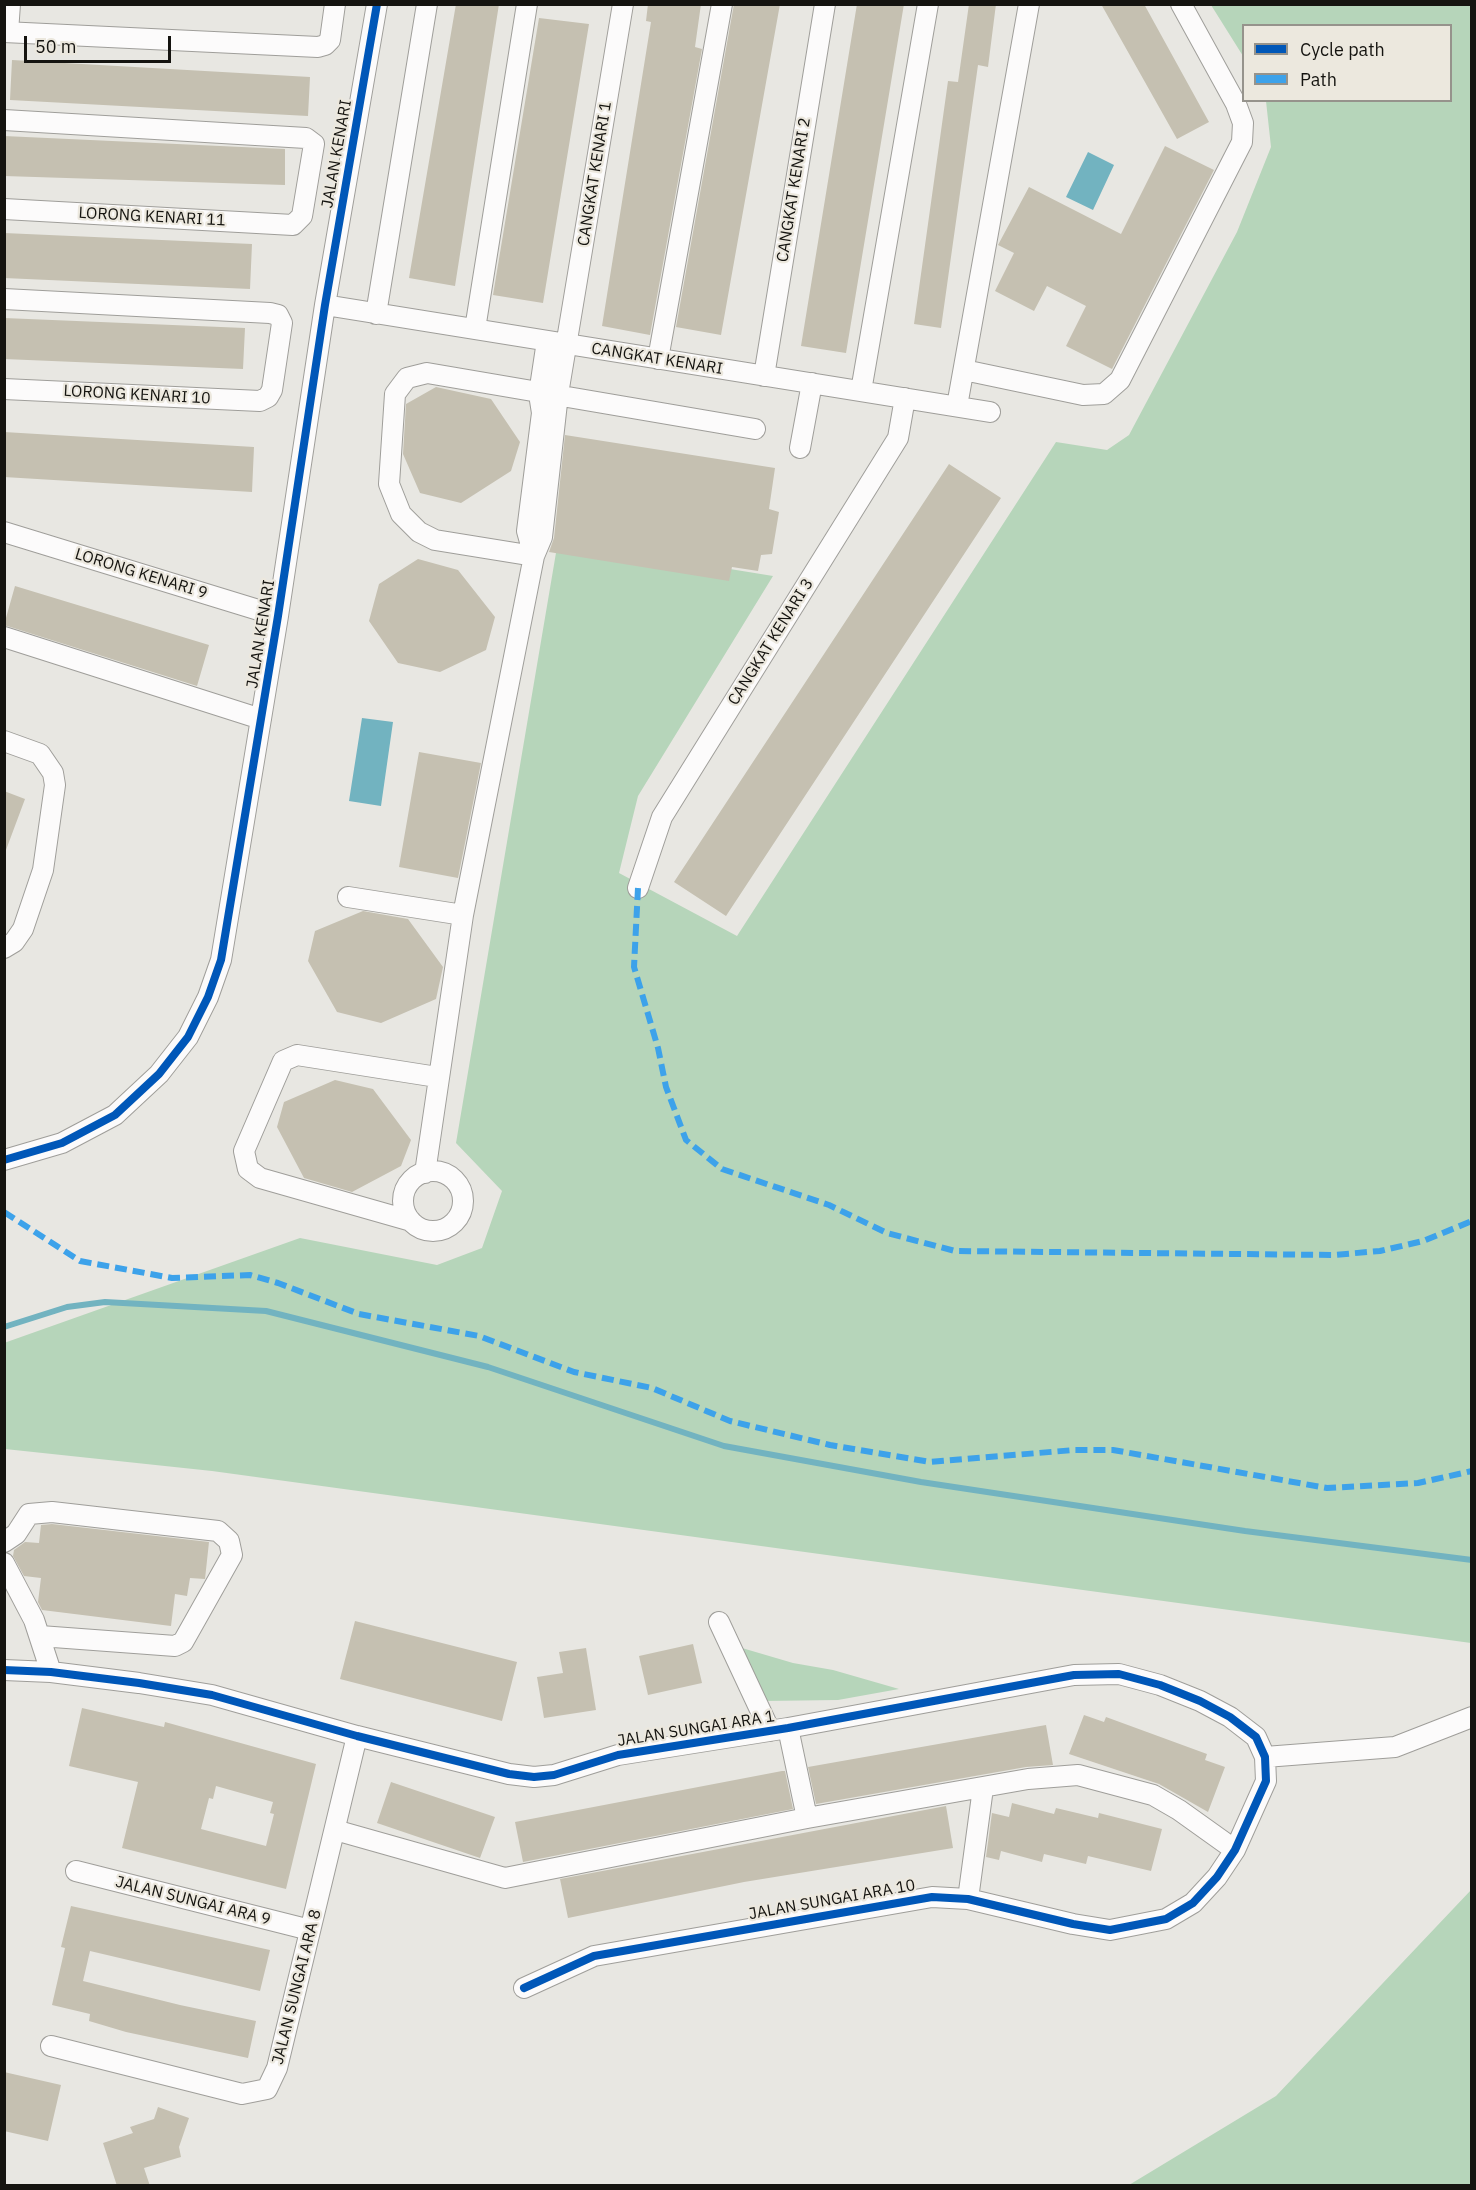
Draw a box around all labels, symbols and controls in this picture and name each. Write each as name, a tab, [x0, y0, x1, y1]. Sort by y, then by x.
scale bar	[27, 24, 174, 62]
legend	[1242, 24, 1452, 102]
text: 50 m	[35, 35, 77, 58]
text: Cycle path	[1300, 38, 1385, 61]
text: Path	[1300, 68, 1337, 91]
street label: JALAN KENARI	[318, 98, 356, 210]
street label: CANGKAT KENARI 1	[574, 100, 616, 248]
street label: CANGKAT KENARI 2	[773, 116, 815, 264]
street label: LORONG KENARI 11	[78, 204, 226, 230]
street label: CANGKAT KENARI	[590, 339, 724, 379]
street label: LORONG KENARI 10	[63, 382, 211, 408]
street label: LORONG KENARI 9	[72, 545, 210, 603]
street label: CANGKAT KENARI 3	[724, 575, 818, 709]
street label: JALAN KENARI	[243, 578, 279, 690]
street label: JALAN SUNGAI ARA 1	[616, 1707, 776, 1751]
street label: JALAN SUNGAI ARA 9	[113, 1872, 273, 1930]
street label: JALAN SUNGAI ARA 10	[747, 1876, 917, 1924]
street label: JALAN SUNGAI ARA 8	[268, 1907, 326, 2067]

